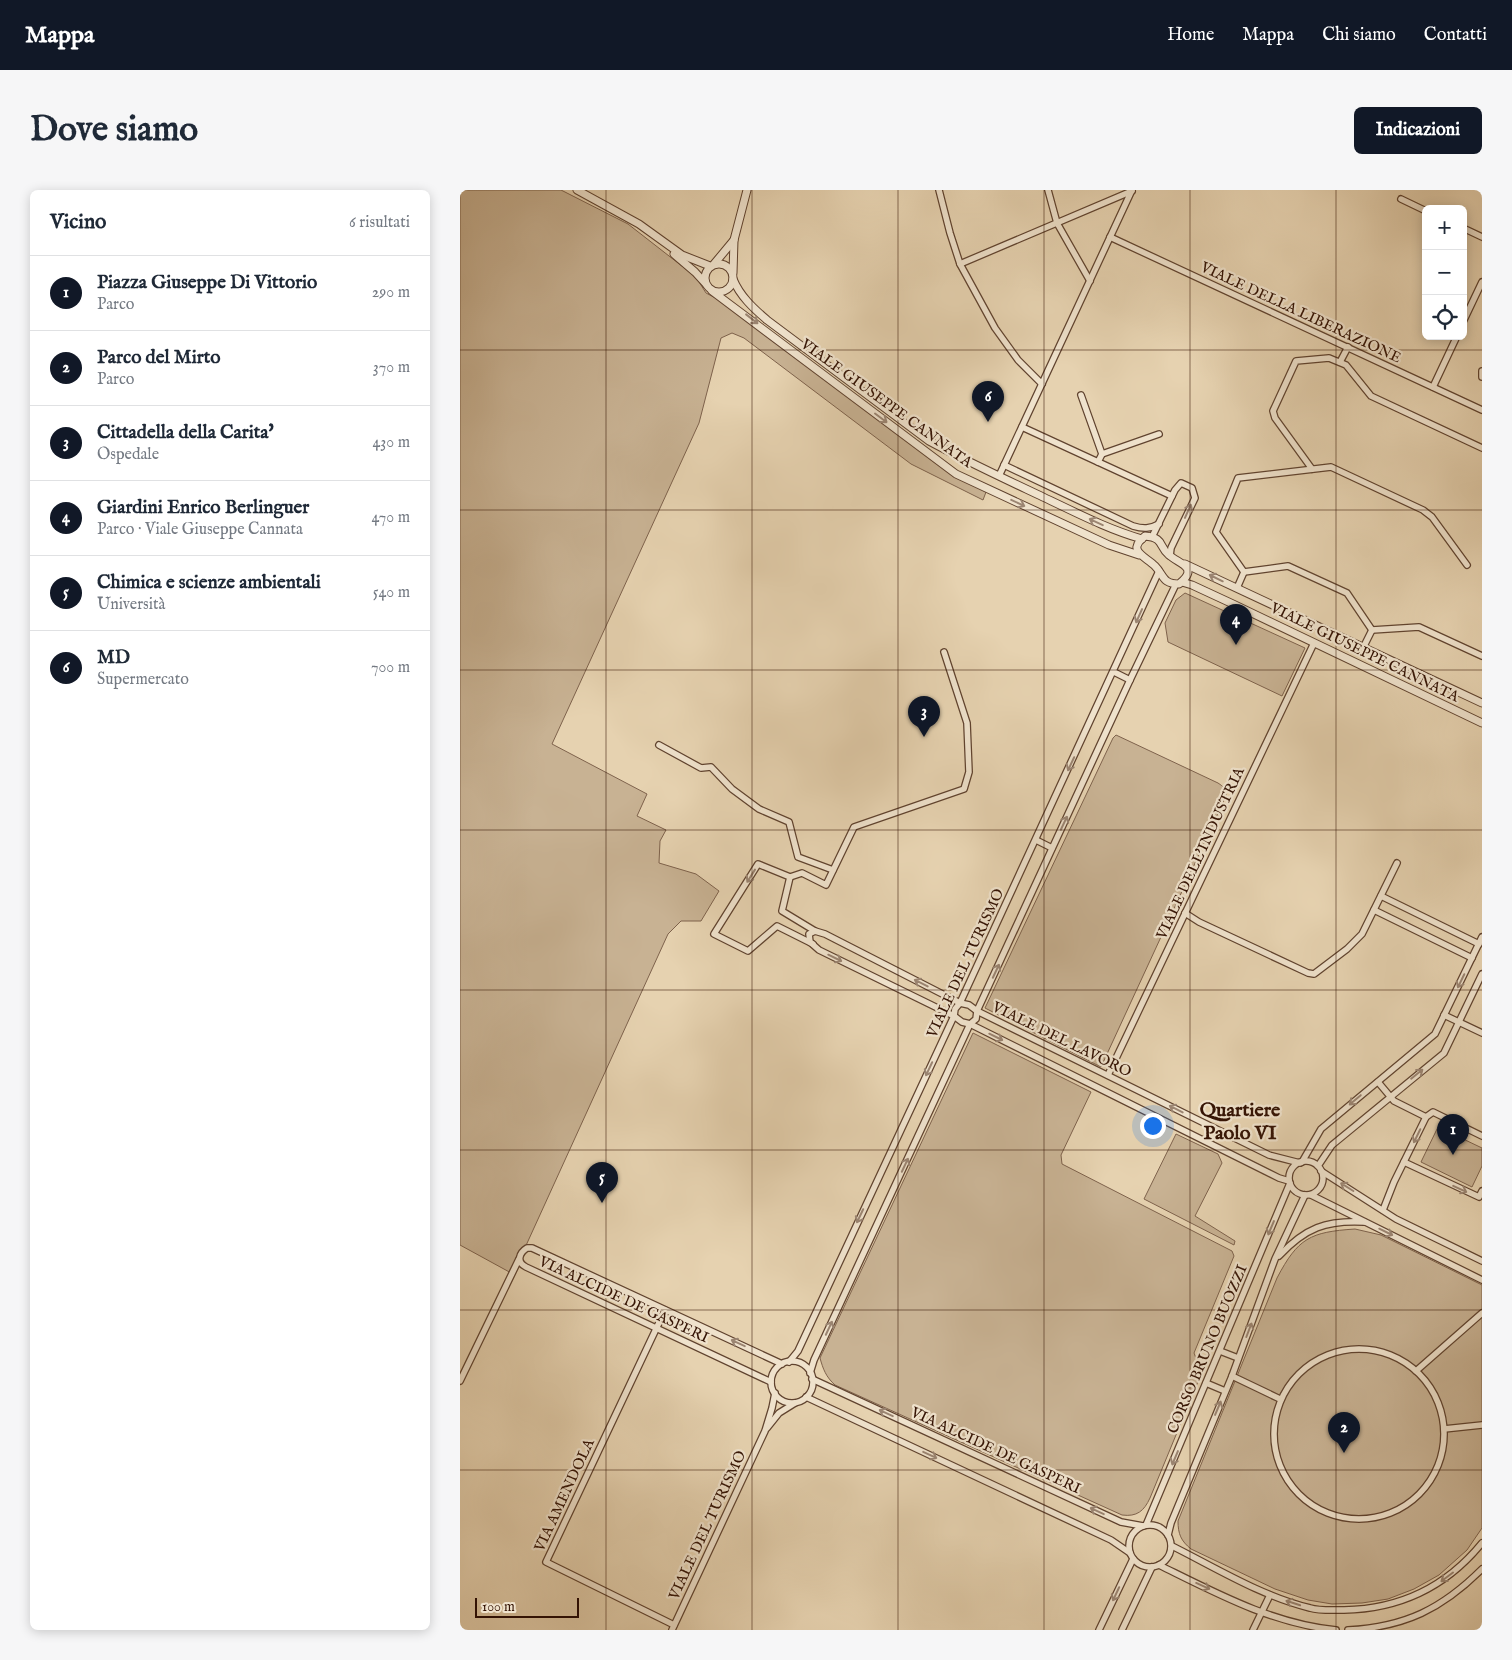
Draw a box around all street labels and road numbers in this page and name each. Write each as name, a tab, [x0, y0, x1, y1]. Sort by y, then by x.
street label: VIALE DELLA LIBERAZIONE	[1197, 257, 1404, 367]
street label: VIALE GIUSEPPE CANNATA	[796, 334, 977, 473]
street label: VIALE GIUSEPPE CANNATA	[1266, 598, 1463, 707]
street label: VIALE DELL'INDUSTRIA	[1152, 763, 1249, 943]
street label: VIALE DEL TURISMO	[922, 886, 1008, 1042]
street label: VIALE DEL LAVORO	[988, 997, 1134, 1081]
street label: VIA ALCIDE DE GASPERI	[535, 1251, 712, 1347]
street label: CORSO BRUNO BUOZZI	[1163, 1261, 1252, 1437]
street label: VIA ALCIDE DE GASPERI	[907, 1402, 1084, 1498]
street label: VIA AMENDOLA	[530, 1435, 599, 1556]
street label: VIALE DEL TURISMO	[664, 1448, 750, 1604]

